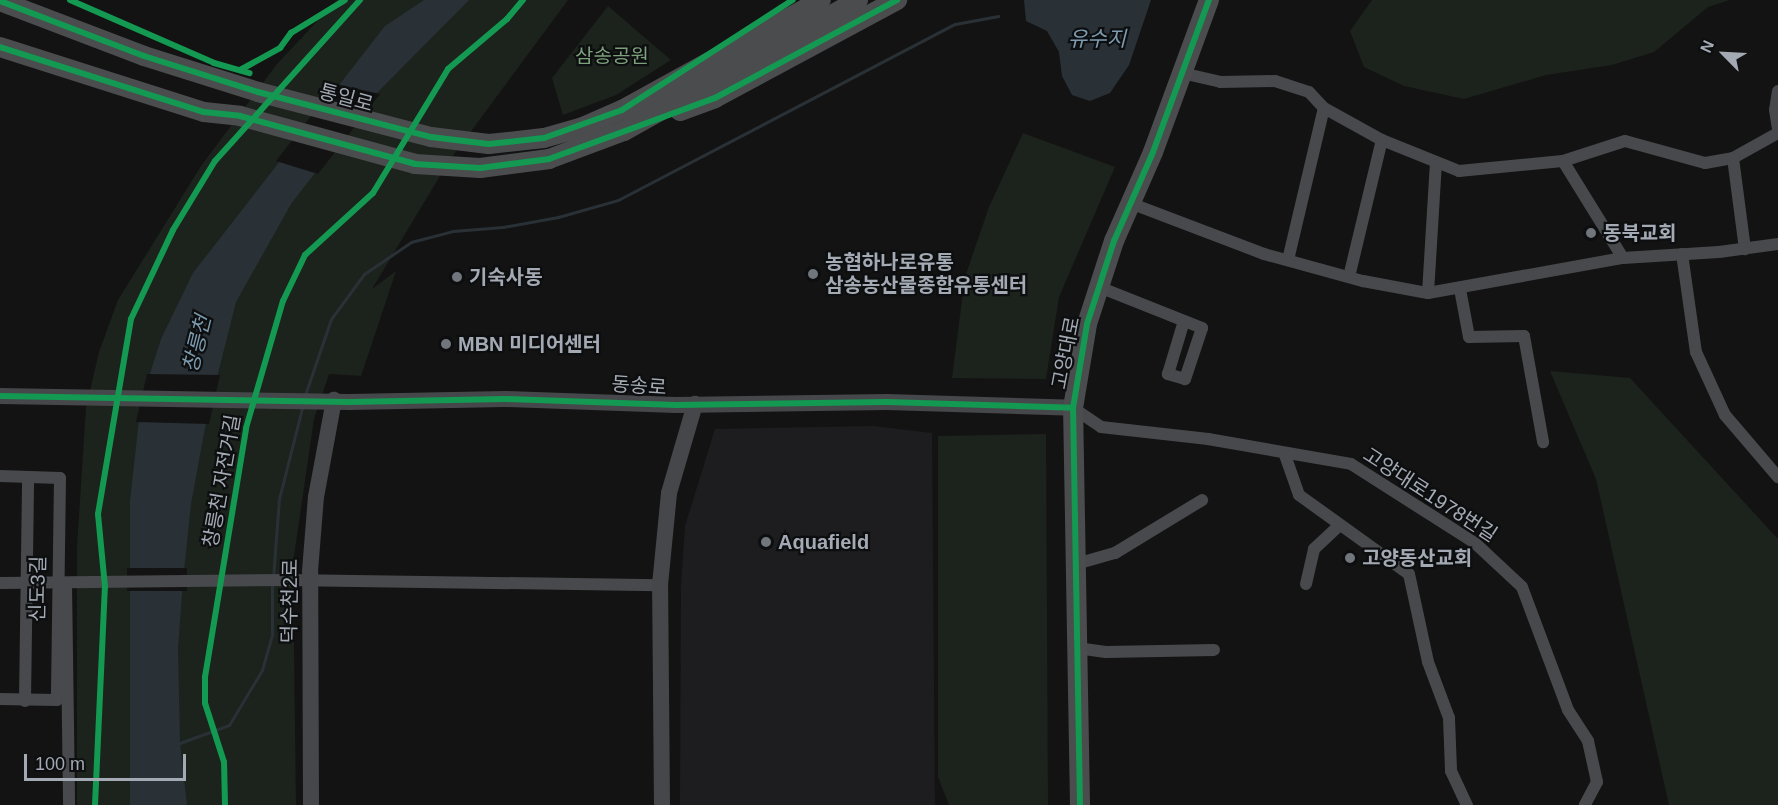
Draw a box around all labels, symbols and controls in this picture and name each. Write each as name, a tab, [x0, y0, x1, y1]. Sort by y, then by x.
north arrow	[1694, 24, 1754, 84]
water label: 유수지	[1068, 26, 1126, 52]
text: N	[1697, 38, 1717, 55]
park label: 삼송공원	[575, 44, 649, 68]
street label: 통일로	[316, 79, 376, 117]
place label: 동북교회	[1603, 221, 1677, 245]
marker: 동북교회	[1584, 226, 1598, 240]
place label: 농협하나로유통 삼송농산물종합유통센터	[825, 250, 1027, 297]
place label: 기숙사동	[469, 265, 543, 289]
marker: 농협하나로유통 삼송농산물종합유통센터	[806, 267, 820, 281]
marker: 기숙사동	[450, 270, 464, 284]
water label: 창릉천	[178, 313, 216, 375]
street label: 고양대로	[1047, 315, 1085, 391]
place label: MBN 미디어센터	[458, 332, 601, 356]
marker: MBN 미디어센터	[439, 337, 453, 351]
street label: 동송로	[611, 372, 667, 400]
street label: 창릉천 자전거길	[199, 413, 245, 549]
street label: 고양대로1978번길	[1359, 443, 1501, 547]
place label: Aquafield	[778, 530, 869, 554]
marker: Aquafield	[759, 535, 773, 549]
place label: 고양동산교회	[1362, 546, 1472, 570]
marker: 고양동산교회	[1343, 551, 1357, 565]
street label: 신도3길	[25, 556, 51, 622]
street label: 덕수천2로	[277, 558, 303, 644]
scale bar	[27, 742, 189, 780]
text: 100 m	[35, 754, 85, 774]

